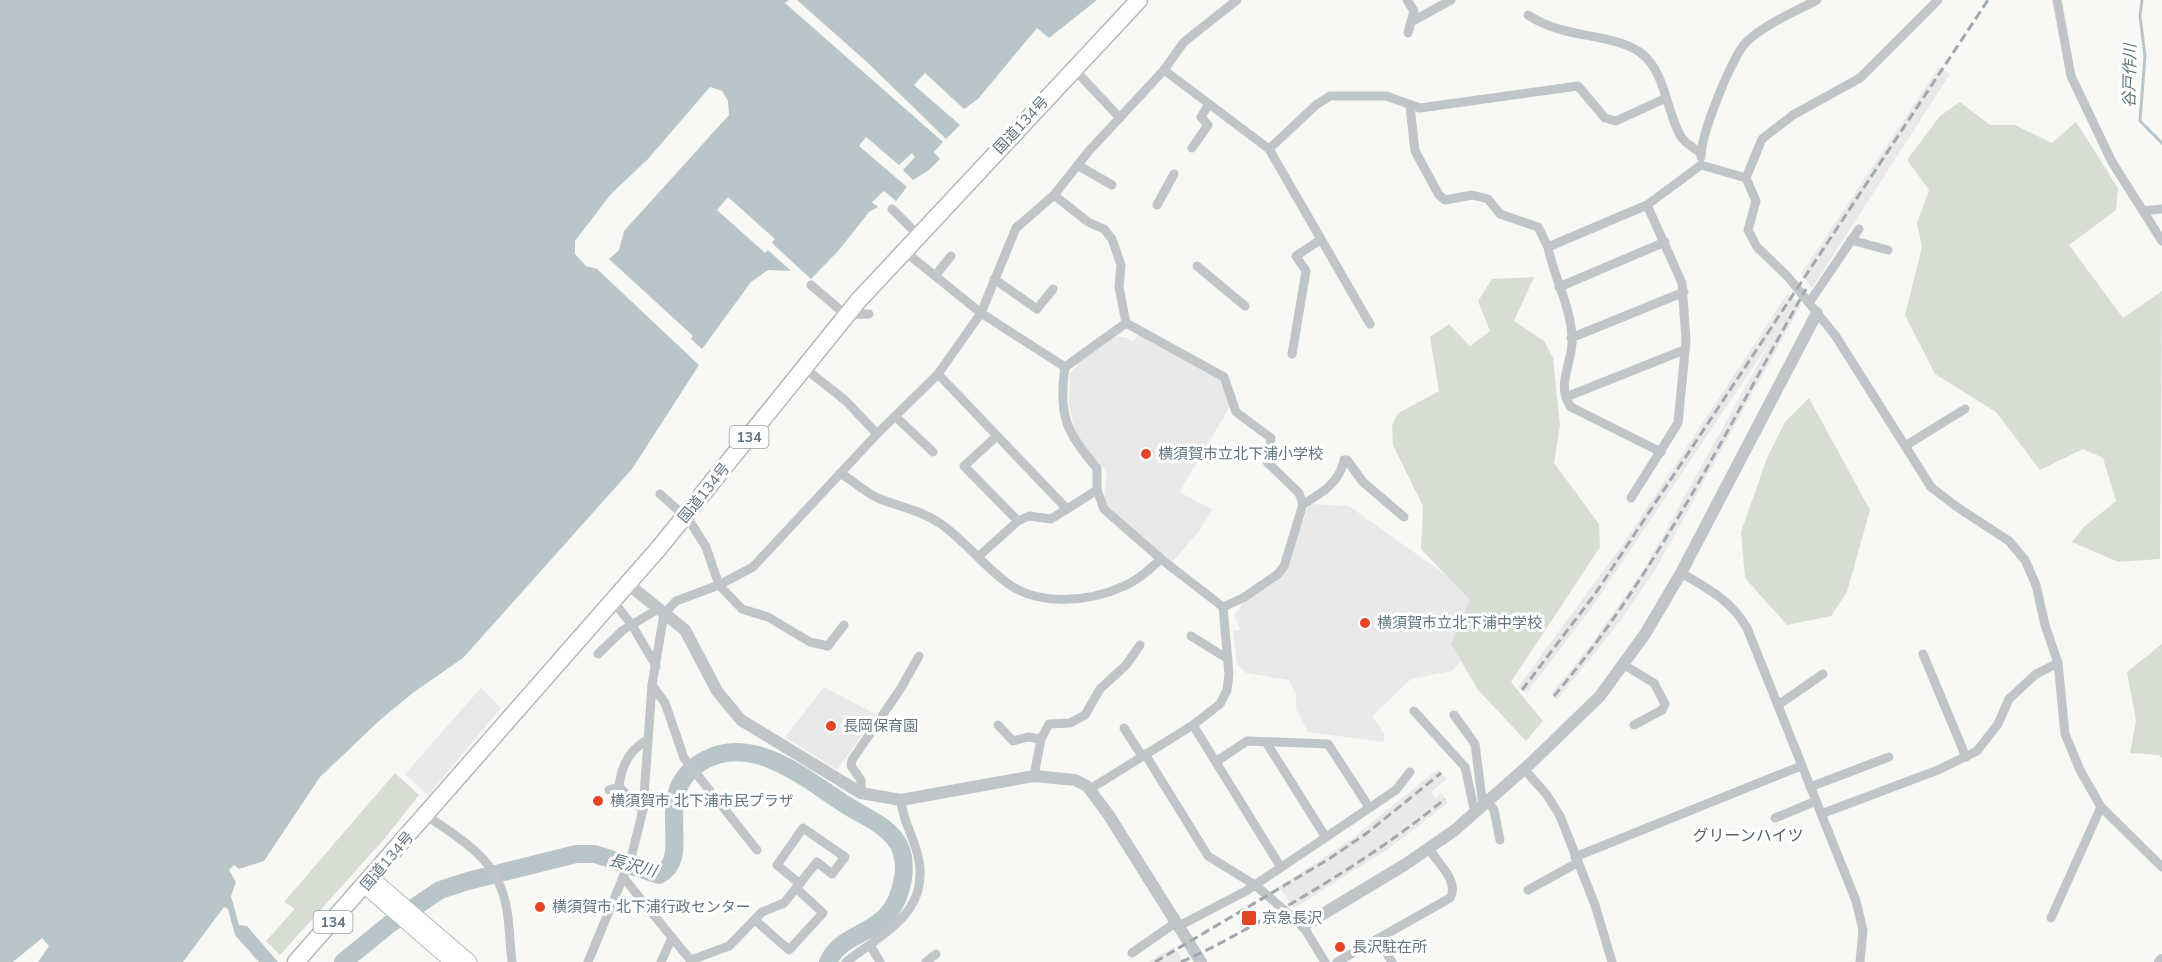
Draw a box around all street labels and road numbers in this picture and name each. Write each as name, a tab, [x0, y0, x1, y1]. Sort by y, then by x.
street label: 国道134号	[989, 92, 1053, 158]
road number: 134	[730, 426, 768, 448]
street label: 国道134号	[674, 459, 734, 527]
street label: 国道134号	[356, 827, 418, 895]
road number: 134	[314, 911, 352, 933]

